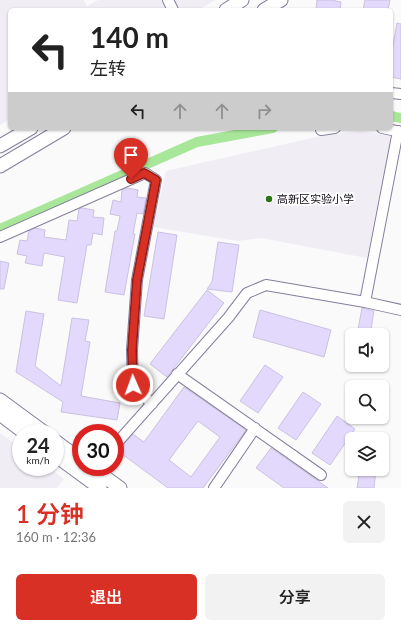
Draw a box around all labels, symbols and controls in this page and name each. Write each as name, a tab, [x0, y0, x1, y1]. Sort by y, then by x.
text: 140 m	[90, 20, 169, 54]
icon: left	[24, 24, 76, 76]
text: 左转	[90, 57, 126, 79]
icon: left	[127, 100, 149, 122]
icon: ahead	[169, 100, 191, 122]
icon: ahead	[211, 100, 233, 122]
icon: right	[253, 100, 275, 122]
pin	[114, 138, 148, 179]
icon: arrive	[120, 144, 142, 166]
place label: 高新区实验小学	[277, 192, 354, 205]
marker: 高新区实验小学	[264, 194, 274, 204]
map controls	[345, 328, 389, 476]
button: sound	[345, 328, 389, 372]
position arrow	[112, 364, 154, 406]
button: search	[345, 380, 389, 424]
speed limit sign: 30	[72, 424, 124, 476]
button: layers	[345, 432, 389, 476]
text: 24	[26, 433, 50, 457]
text: km/h	[26, 454, 50, 466]
text: 1 分钟	[16, 499, 84, 528]
button: close	[343, 501, 385, 543]
text: 160 m · 12:36	[16, 529, 96, 545]
button: 退出	[16, 574, 197, 620]
button: 分享	[205, 574, 385, 620]

